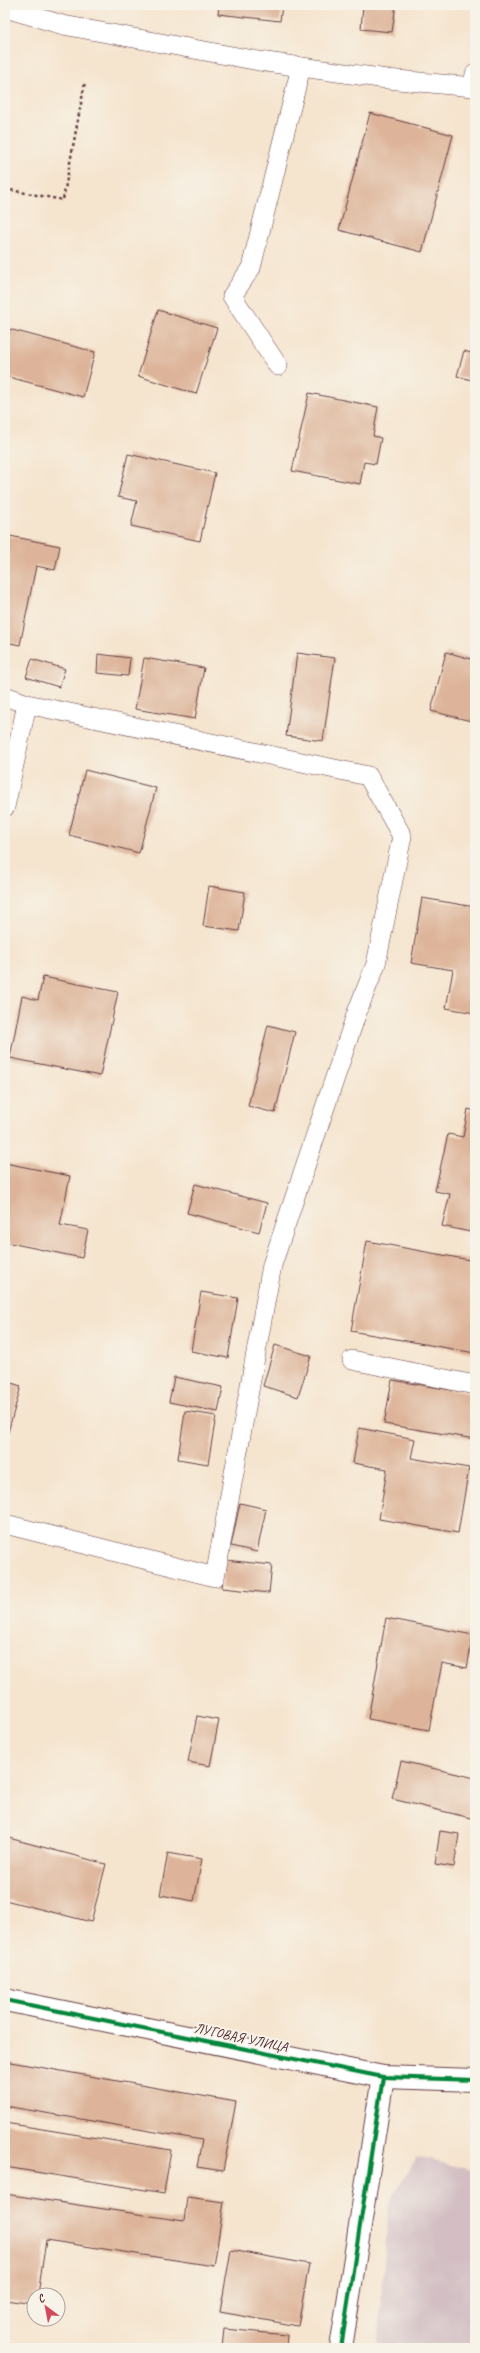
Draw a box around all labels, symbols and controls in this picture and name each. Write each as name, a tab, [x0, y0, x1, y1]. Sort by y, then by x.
street label: ЛУГОВАЯ УЛИЦА	[193, 2019, 290, 2056]
north arrow	[26, 2287, 66, 2327]
text: С	[35, 2290, 48, 2306]

